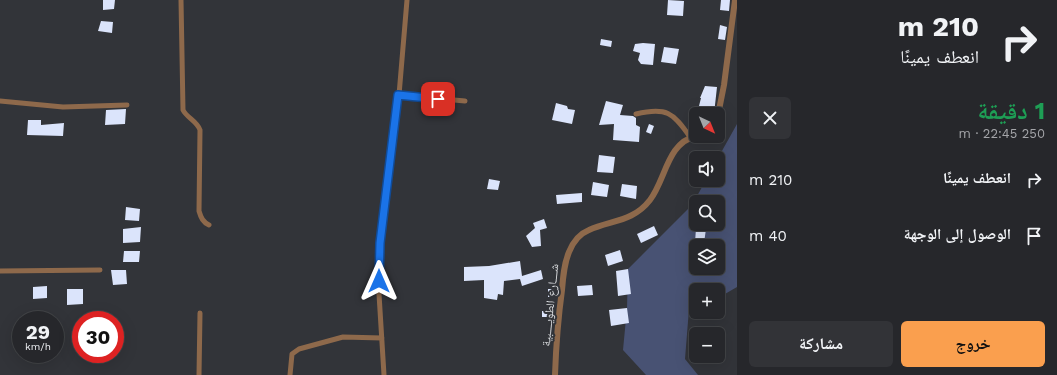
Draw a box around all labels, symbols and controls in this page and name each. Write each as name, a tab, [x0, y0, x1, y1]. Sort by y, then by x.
text: 210 m	[898, 10, 979, 43]
icon: right	[993, 16, 1045, 68]
text: انعطف يمينًا	[900, 46, 979, 67]
pin	[421, 82, 455, 116]
icon: arrive	[427, 88, 449, 110]
button: close	[749, 97, 791, 139]
text: 1 دقيقة	[977, 97, 1045, 125]
north arrow	[689, 107, 725, 143]
map controls	[689, 107, 725, 363]
text: 250 m · 22:45	[959, 126, 1045, 141]
button: sound	[689, 151, 725, 187]
text: انعطف يمينًا	[943, 169, 1011, 187]
icon: right	[1023, 169, 1045, 191]
text: 210 m	[749, 171, 792, 189]
button: search	[689, 195, 725, 231]
text: الوصول إلى الوجهة	[904, 225, 1011, 243]
icon: arrive	[1023, 225, 1045, 247]
text: 40 m	[749, 227, 787, 245]
button: layers	[689, 239, 725, 275]
position arrow	[358, 260, 400, 302]
street label: شــــارع الطويــــبية	[539, 263, 562, 347]
button: +	[689, 283, 725, 319]
speed limit sign: 30	[72, 311, 124, 363]
text: 29	[26, 320, 50, 344]
button: مشاركة	[749, 321, 893, 367]
button: خروج	[901, 321, 1045, 367]
button: −	[689, 327, 725, 363]
text: km/h	[25, 341, 51, 352]

